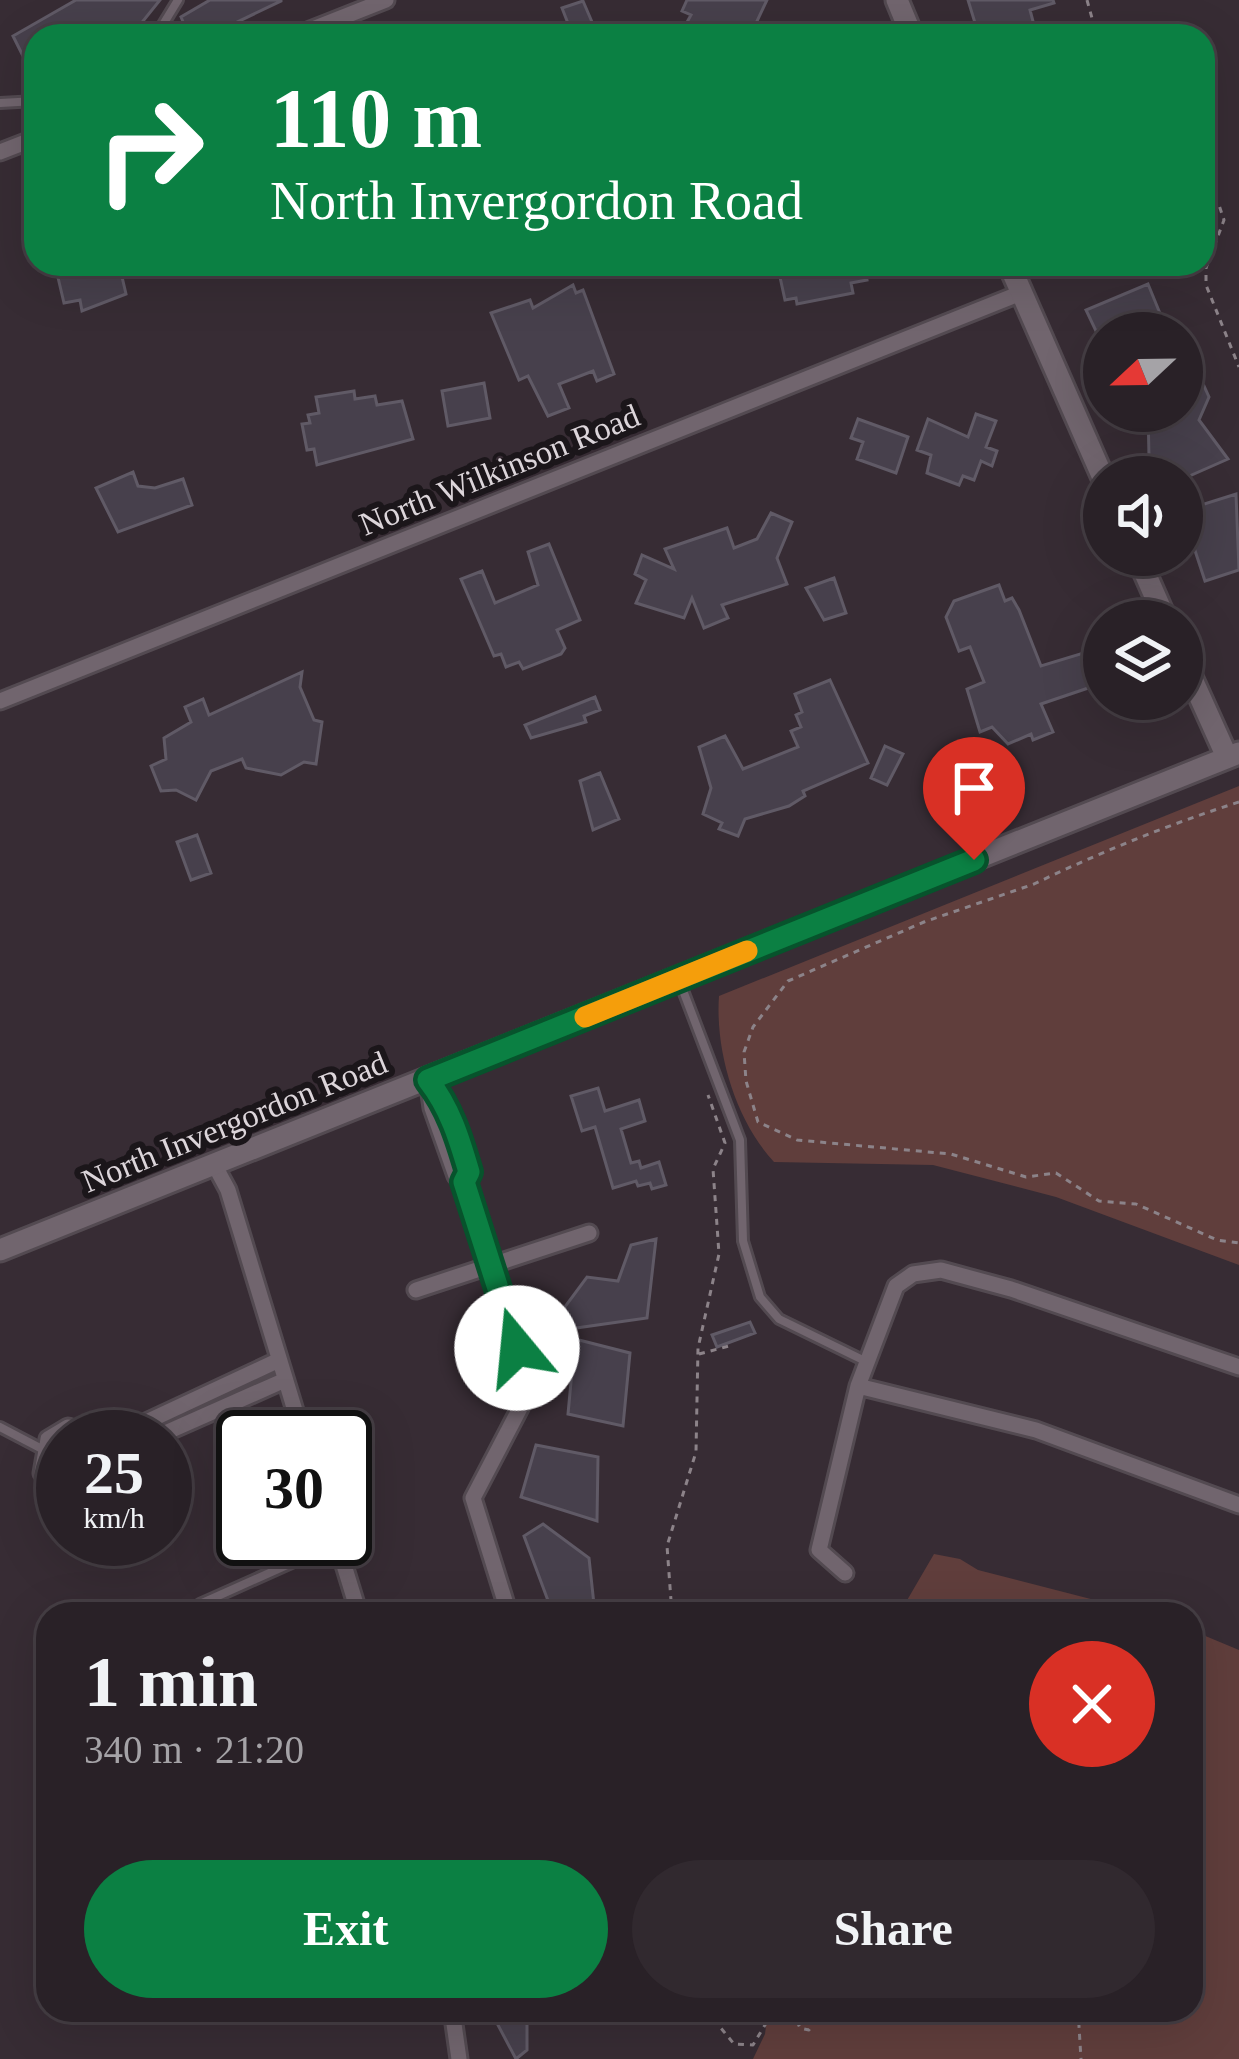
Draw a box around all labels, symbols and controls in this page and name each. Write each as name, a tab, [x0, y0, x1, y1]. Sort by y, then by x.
icon: right	[72, 72, 228, 228]
text: 110 m	[270, 72, 482, 165]
text: North Invergordon Road	[270, 171, 803, 231]
north arrow	[1083, 312, 1203, 432]
map controls	[1083, 312, 1203, 720]
street label: North Wilkinson Road	[354, 397, 645, 543]
button: sound	[1083, 456, 1203, 576]
button: layers	[1083, 600, 1203, 720]
pin	[923, 737, 1025, 860]
icon: arrive	[941, 755, 1007, 821]
street label: North Invergordon Road	[77, 1044, 393, 1200]
position arrow	[454, 1285, 580, 1411]
speed limit sign: 30	[216, 1410, 372, 1566]
text: 25	[84, 1440, 144, 1506]
text: km/h	[83, 1501, 145, 1534]
button: close	[1029, 1641, 1155, 1767]
text: 1 min	[84, 1642, 258, 1722]
text: 340 m · 21:20	[84, 1728, 304, 1771]
button: Exit	[84, 1860, 608, 1998]
button: Share	[632, 1860, 1155, 1998]

